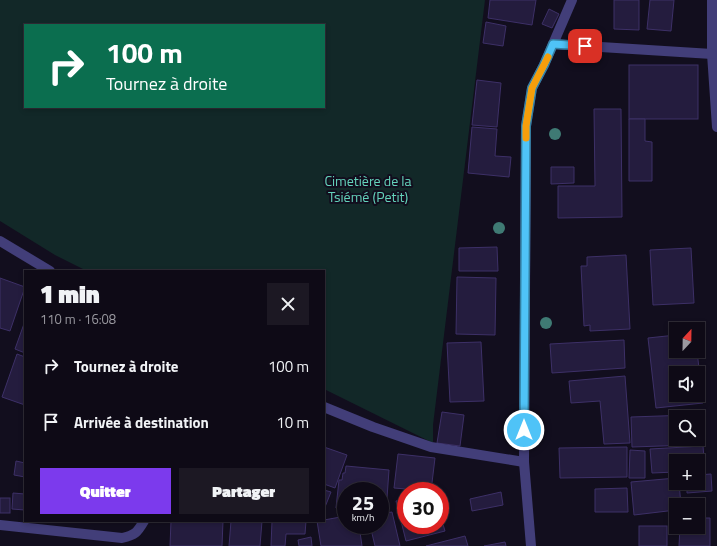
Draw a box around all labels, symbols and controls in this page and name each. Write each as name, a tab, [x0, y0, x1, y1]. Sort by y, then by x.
pin	[568, 29, 602, 63]
text: 100 m	[106, 31, 183, 74]
icon: arrive	[574, 35, 596, 57]
icon: right	[40, 40, 92, 92]
text: Tournez à droite	[106, 70, 227, 97]
park label: Cimetière de la Tsiémé (Petit)	[324, 170, 412, 207]
text: 1 min	[40, 276, 100, 312]
button: close	[267, 283, 309, 325]
text: 110 m · 16:08	[40, 309, 116, 329]
north arrow	[669, 322, 705, 358]
map controls	[669, 322, 705, 534]
icon: right	[40, 355, 62, 377]
text: Tournez à droite	[74, 355, 179, 378]
text: 100 m	[268, 355, 309, 378]
button: sound	[669, 366, 705, 402]
position arrow	[503, 409, 545, 451]
button: search	[669, 410, 705, 446]
icon: arrive	[40, 411, 62, 433]
text: Arrivée à destination	[74, 411, 209, 434]
text: 10 m	[276, 411, 309, 434]
button: +	[669, 454, 705, 490]
button: Quitter	[40, 468, 171, 514]
button: Partager	[179, 468, 309, 514]
speed limit sign: 30	[397, 482, 449, 534]
text: 25	[352, 487, 374, 518]
button: −	[669, 498, 705, 534]
text: km/h	[352, 510, 374, 525]

